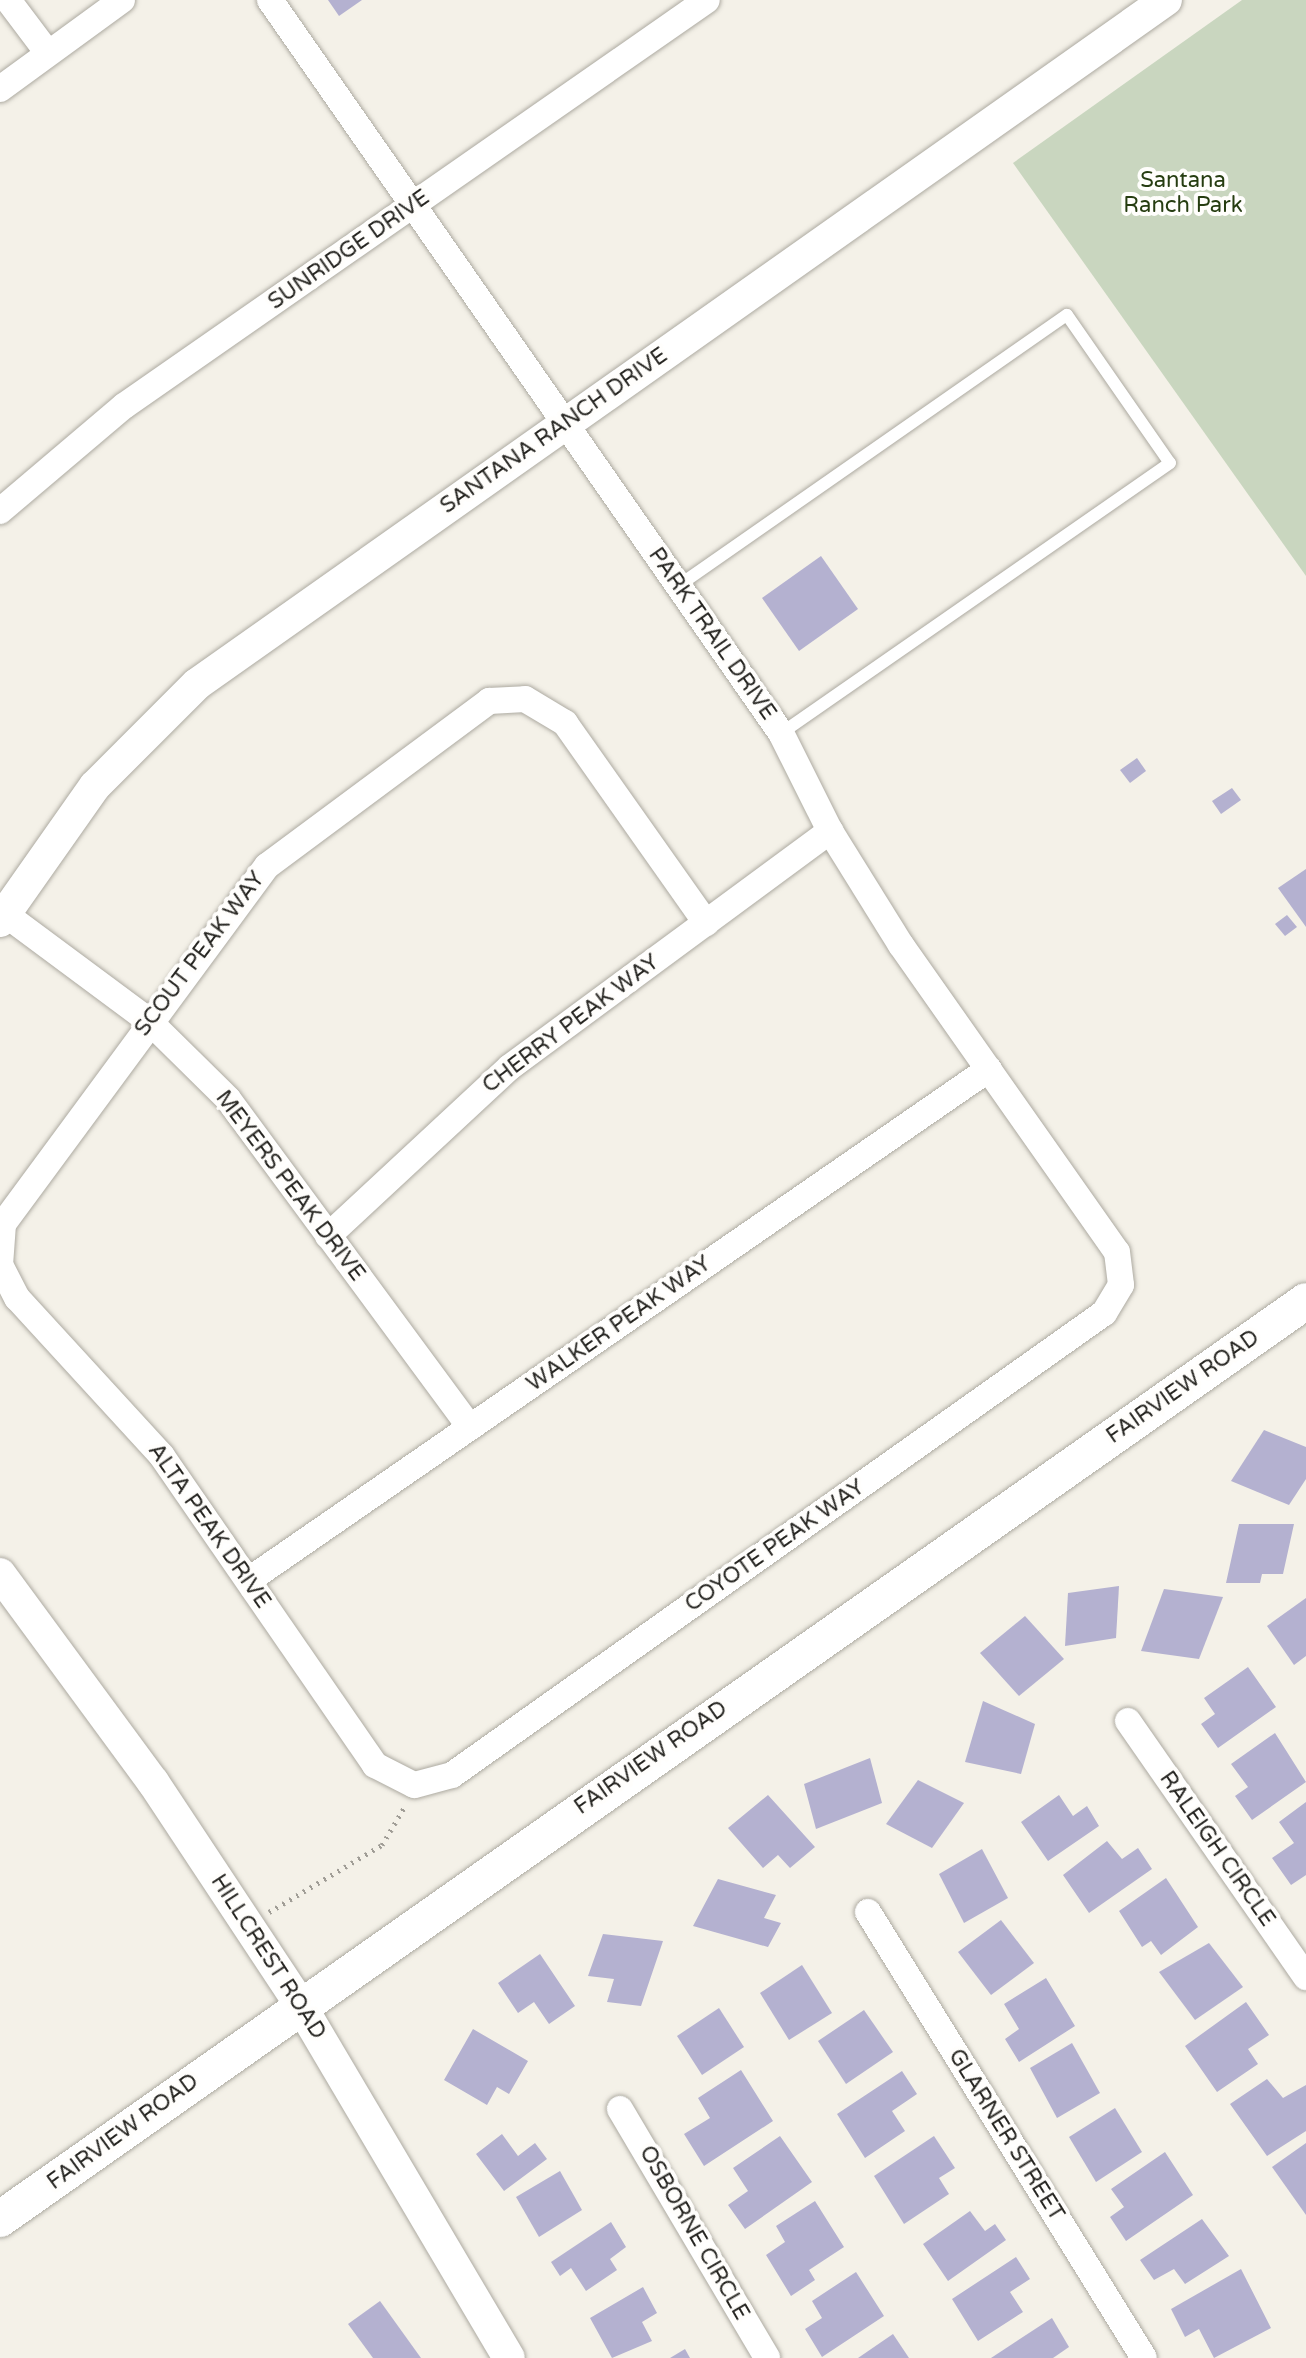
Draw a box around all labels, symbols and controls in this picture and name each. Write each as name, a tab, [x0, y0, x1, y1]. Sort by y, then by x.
park label: Santana Ranch Park	[1123, 167, 1243, 218]
street label: SUNRIDGE DRIVE	[263, 185, 435, 315]
street label: SANTANA RANCH DRIVE	[435, 342, 673, 520]
street label: PARK TRAIL DRIVE	[643, 543, 781, 725]
street label: SCOUT PEAK WAY	[130, 867, 270, 1041]
street label: CHERRY PEAK WAY	[478, 949, 664, 1099]
street label: MEYERS PEAK DRIVE	[210, 1086, 370, 1286]
street label: WALKER PEAK WAY	[522, 1251, 716, 1397]
street label: FAIRVIEW ROAD	[1102, 1324, 1264, 1450]
street label: ALTA PEAK DRIVE	[142, 1438, 276, 1614]
street label: COYOTE PEAK WAY	[680, 1474, 870, 1618]
street label: FAIRVIEW ROAD	[570, 1695, 732, 1821]
street label: RALEIGH CIRCLE	[1154, 1766, 1280, 1932]
street label: HILLCREST ROAD	[205, 1870, 331, 2044]
street label: GLARNER STREET	[943, 2044, 1069, 2226]
street label: FAIRVIEW ROAD	[42, 2068, 204, 2196]
street label: OSBORNE CIRCLE	[633, 2141, 755, 2325]

